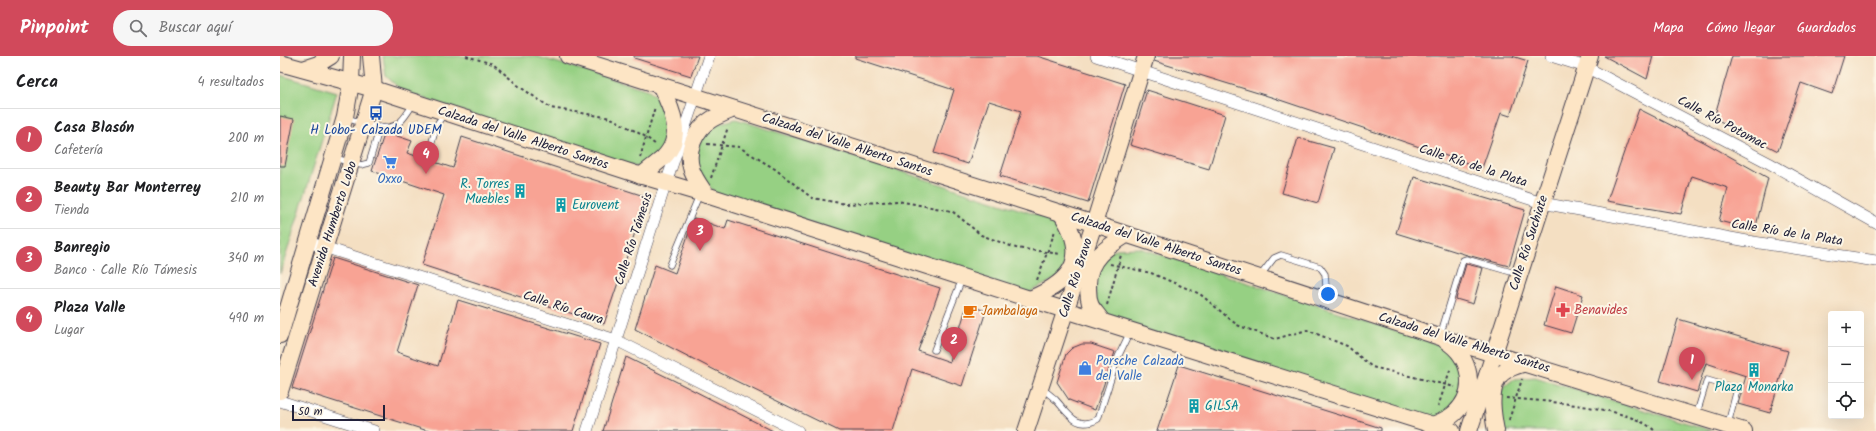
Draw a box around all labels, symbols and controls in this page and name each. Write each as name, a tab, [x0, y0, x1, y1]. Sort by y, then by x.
search box	[113, 10, 393, 46]
text: Pinpoint	[20, 13, 89, 43]
text: Buscar aquí	[159, 16, 232, 40]
icon: search	[127, 17, 149, 39]
text: Mapa	[1653, 17, 1684, 39]
text: Cómo llegar	[1706, 17, 1775, 39]
text: Guardados	[1797, 17, 1856, 39]
text: Cerca	[16, 69, 58, 96]
text: 4 resultados	[197, 72, 264, 93]
street label: Calle Río Potomac	[1673, 90, 1771, 156]
street label: Calzada del Valle Alberto Santos	[435, 100, 612, 176]
bus stop icon: H Lobo- Calzada UDEM	[368, 105, 384, 121]
street label: Calzada del Valle Alberto Santos	[759, 107, 936, 183]
text: Casa Blasón	[54, 116, 134, 140]
place label: H Lobo- Calzada UDEM	[310, 120, 442, 141]
text: 1	[27, 128, 31, 149]
text: 200 m	[228, 128, 264, 149]
street label: Calle Río de la Plata	[1416, 139, 1530, 193]
text: Cafetería	[54, 140, 103, 161]
pin: 4	[413, 141, 439, 174]
supermarket icon: Oxxo	[382, 154, 398, 170]
street label: Avenida Humberto Lobo	[303, 158, 363, 290]
place label: Oxxo	[378, 169, 403, 190]
place label: R. Torres Muebles	[460, 174, 509, 210]
text: Beauty Bar Monterrey	[54, 176, 201, 200]
building icon: R. Torres Muebles	[512, 183, 528, 199]
text: 2	[25, 188, 33, 209]
text: 210 m	[230, 188, 264, 209]
street label: Calle Río Támesis	[609, 189, 659, 288]
street label: Calle Río Suchiate	[1504, 192, 1554, 293]
place label: Eurovent	[572, 195, 620, 216]
building icon: Eurovent	[553, 197, 569, 213]
text: Tienda	[54, 200, 89, 221]
street label: Calzada del Valle Alberto Santos	[1068, 206, 1245, 282]
street label: Calle Río de la Plata	[1730, 214, 1844, 252]
pin: 3	[687, 218, 713, 251]
street label: Calle Río Bravo	[1053, 235, 1099, 321]
text: Banregio	[54, 236, 110, 260]
text: 3	[25, 248, 33, 269]
text: 340 m	[227, 248, 264, 269]
text: Banco · Calle Río Támesis	[54, 260, 197, 281]
your location	[1318, 284, 1338, 304]
street label: Calle Río Caura	[520, 285, 606, 331]
text: Plaza Valle	[54, 296, 125, 320]
place label: Benavides	[1574, 300, 1628, 321]
place label: Jambalaya	[981, 301, 1038, 322]
pharmacy icon: Benavides	[1555, 302, 1571, 318]
cafe icon: Jambalaya	[962, 303, 978, 319]
street label: Calzada del Valle Alberto Santos	[1376, 307, 1553, 379]
text: 4	[25, 308, 33, 329]
text: 490 m	[228, 308, 264, 329]
map controls	[1828, 311, 1864, 419]
button: +	[1828, 311, 1864, 347]
text: Lugar	[54, 320, 84, 341]
pin: 2	[941, 327, 967, 360]
pin: 1	[1679, 347, 1705, 380]
button: −	[1828, 347, 1864, 383]
place label: Porsche Calzada del Valle	[1096, 351, 1184, 387]
shop icon: Porsche Calzada del Valle	[1077, 360, 1093, 376]
building icon: Plaza Monarka	[1746, 362, 1762, 378]
place label: Plaza Monarka	[1714, 377, 1794, 398]
button: locate	[1828, 383, 1864, 419]
place label: GILSA	[1205, 396, 1239, 417]
building icon: GILSA	[1186, 398, 1202, 414]
scale bar	[292, 403, 385, 422]
text: 50 m	[298, 403, 323, 421]

